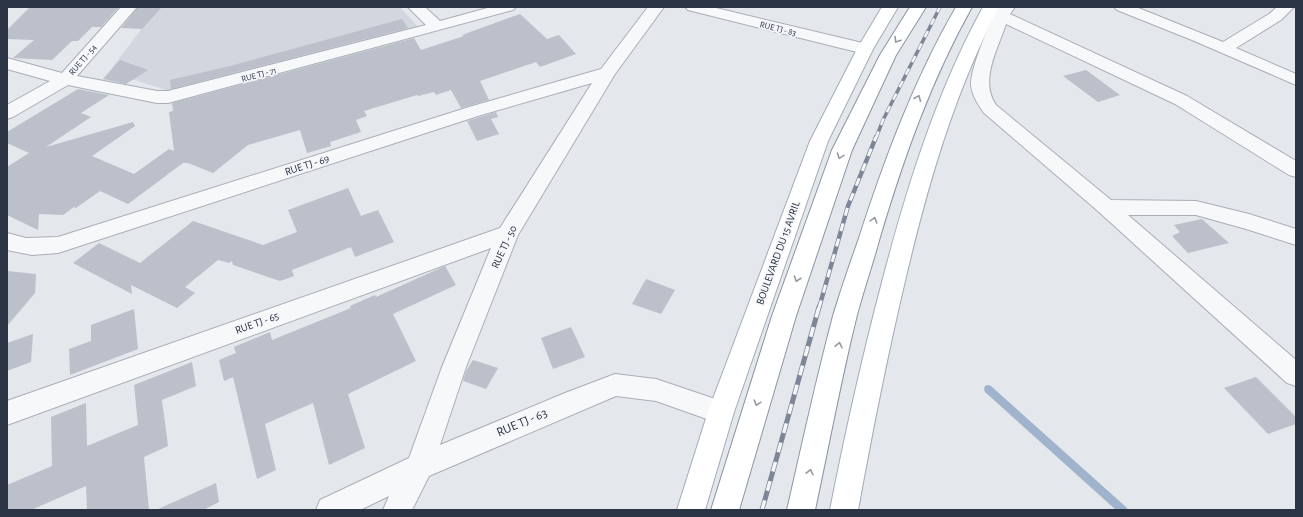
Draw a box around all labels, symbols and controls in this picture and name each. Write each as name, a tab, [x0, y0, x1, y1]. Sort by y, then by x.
street label: RUE TJ - 83	[759, 20, 797, 38]
one-way arrow	[895, 36, 902, 43]
street label: RUE TJ - 54	[67, 42, 99, 77]
street label: RUE TJ - 71	[240, 66, 278, 84]
one-way arrow	[913, 94, 921, 101]
street label: RUE TJ - 69	[283, 153, 331, 177]
one-way arrow	[836, 153, 844, 160]
street label: BOULEVARD DU 15 AVRIL	[754, 200, 802, 306]
one-way arrow	[869, 217, 878, 224]
street label: RUE TJ - 50	[489, 224, 519, 270]
one-way arrow	[793, 275, 801, 282]
street label: RUE TJ - 65	[234, 310, 281, 336]
one-way arrow	[834, 342, 842, 348]
one-way arrow	[753, 399, 762, 406]
street label: RUE TJ - 63	[495, 407, 549, 439]
one-way arrow	[805, 469, 813, 475]

